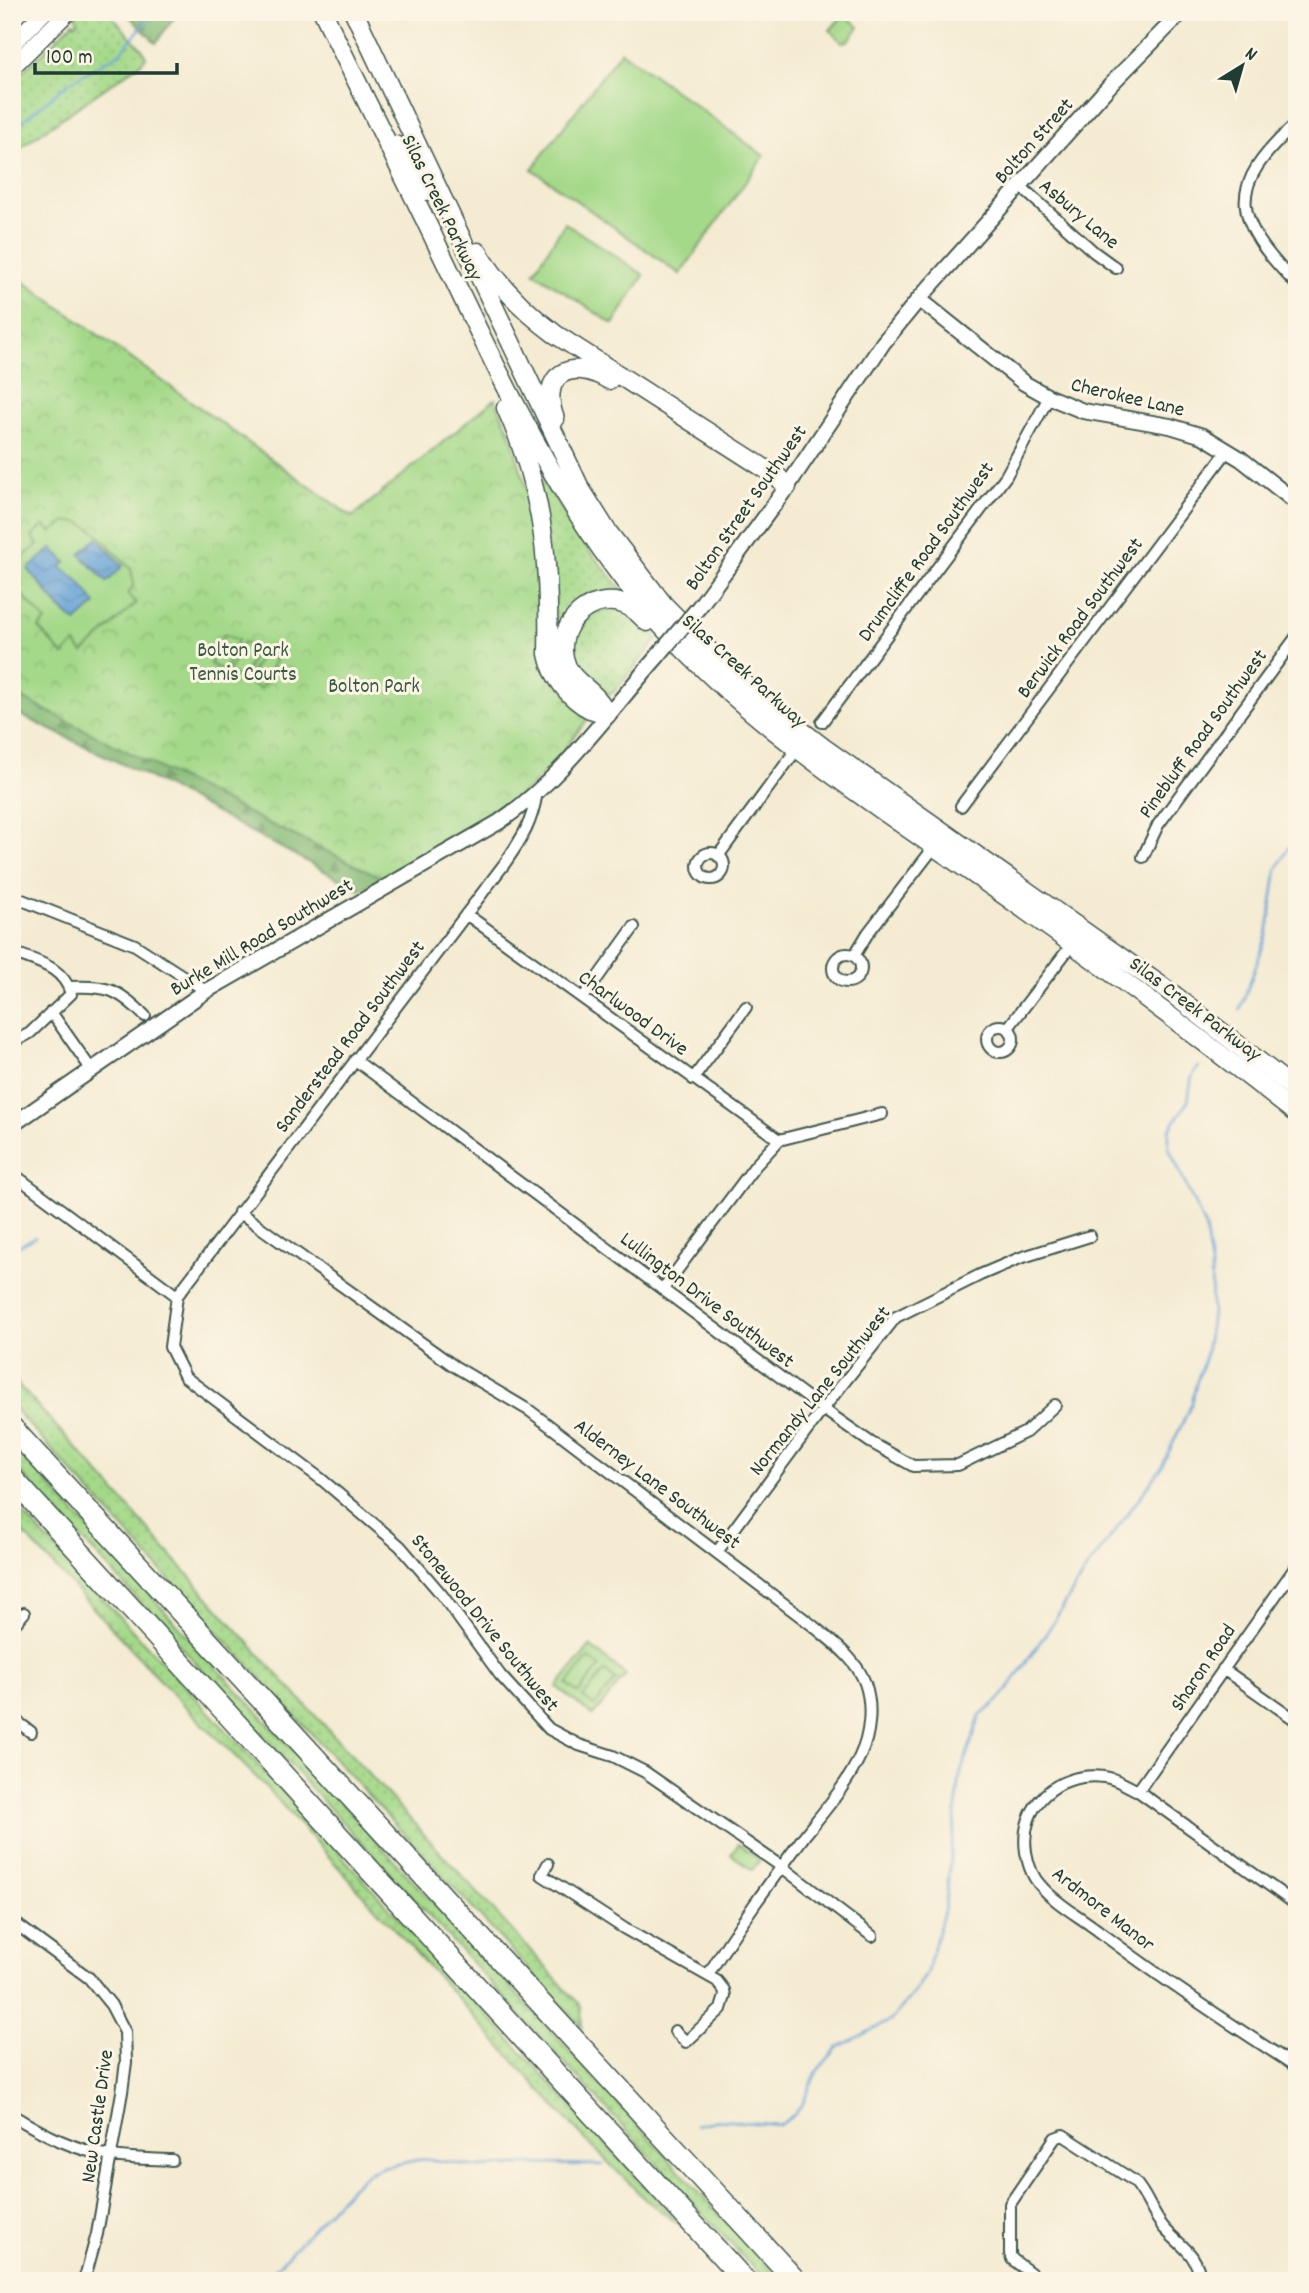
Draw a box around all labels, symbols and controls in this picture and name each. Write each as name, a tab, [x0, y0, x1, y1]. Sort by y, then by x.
scale bar	[35, 32, 177, 76]
north arrow	[1208, 32, 1278, 102]
text: N	[1238, 42, 1262, 69]
text: 100 m	[46, 44, 93, 74]
street label: Bolton Street	[988, 92, 1082, 192]
street label: Silas Creek Parkway	[392, 130, 489, 287]
street label: Asbury Lane	[1031, 173, 1125, 258]
street label: Cherokee Lane	[1068, 371, 1187, 427]
street label: Bolton Street Southwest	[679, 420, 816, 598]
street label: Drumcliffe Road Southwest	[852, 456, 1003, 649]
street label: Berwick Road Southwest	[1011, 532, 1152, 706]
street label: Silas Creek Parkway	[674, 608, 813, 737]
park label: Bolton Park Tennis Courts	[189, 637, 297, 691]
street label: Pinebluff Road Southwest	[1133, 644, 1276, 826]
park label: Bolton Park	[328, 673, 420, 703]
street label: Burke Mill Road Southwest	[165, 872, 360, 1005]
street label: Sanderstead Road Southwest	[269, 935, 434, 1140]
street label: Silas Creek Parkway	[1122, 950, 1267, 1071]
street label: Charlwood Drive	[571, 964, 694, 1065]
street label: Lullington Drive Southwest	[613, 1226, 800, 1377]
street label: Normandy Lane Southwest	[743, 1300, 900, 1483]
street label: Alderney Lane Southwest	[566, 1413, 746, 1558]
street label: Stonewood Drive Southwest	[402, 1528, 565, 1720]
street label: Sharon Road	[1164, 1619, 1245, 1718]
street label: Ardmore Manor	[1044, 1860, 1160, 1960]
street label: New Castle Drive	[75, 2048, 123, 2185]

